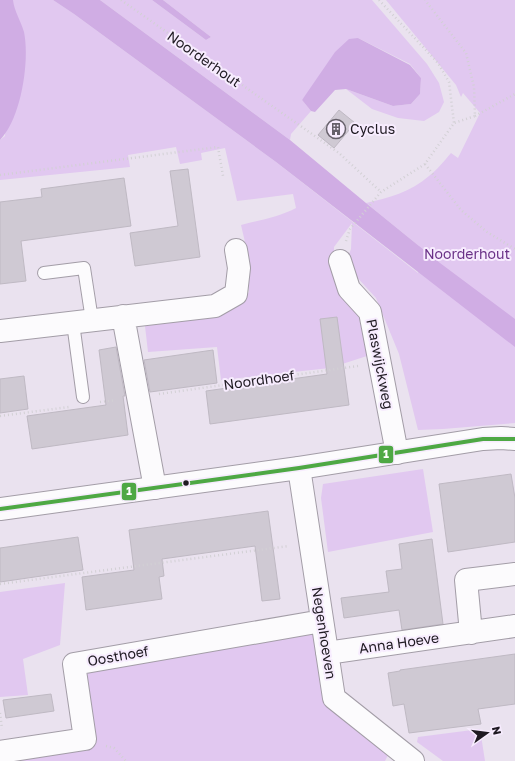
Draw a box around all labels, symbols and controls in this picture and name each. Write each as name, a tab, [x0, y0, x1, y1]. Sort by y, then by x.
street label: Noorderhout	[164, 27, 244, 90]
building icon: Cyclus	[325, 118, 347, 140]
place label: Cyclus	[350, 120, 395, 137]
park label: Noorderhout	[424, 245, 510, 262]
street label: Plaswijckweg	[363, 317, 398, 410]
street label: Noordhoef	[222, 366, 296, 393]
line badge: 1	[378, 445, 394, 464]
text: 1	[383, 447, 389, 460]
unlabelled marker	[181, 478, 191, 488]
line badge: 1	[121, 482, 137, 501]
text: 1	[126, 484, 132, 497]
street label: Negenhoeven	[309, 586, 340, 680]
street label: Anna Hoeve	[358, 628, 440, 657]
street label: Oosthoef	[86, 642, 150, 669]
north arrow	[467, 713, 507, 753]
text: N	[490, 725, 505, 736]

